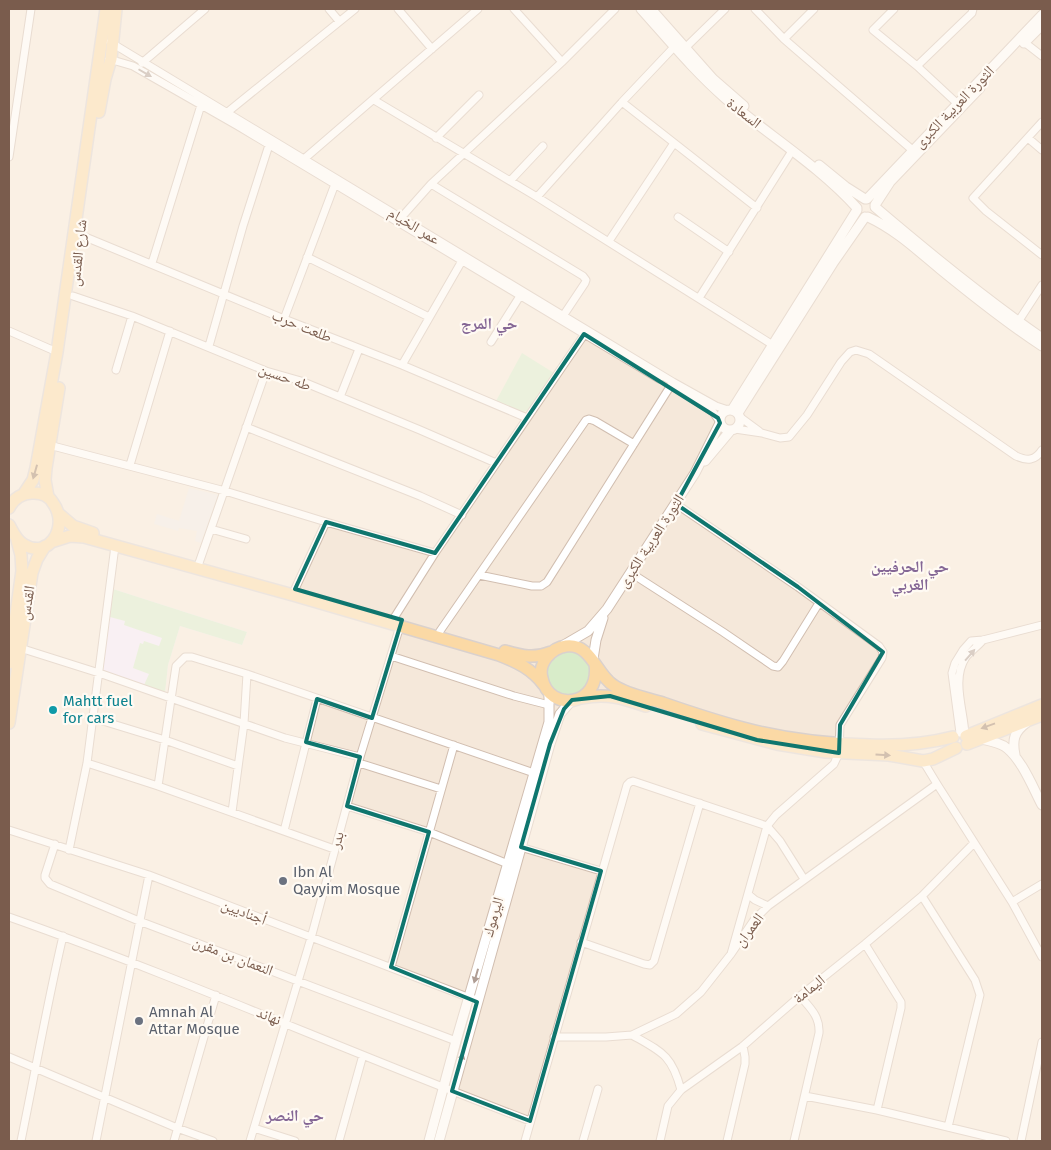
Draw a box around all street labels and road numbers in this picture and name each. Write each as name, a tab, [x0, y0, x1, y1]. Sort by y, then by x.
street label: الثورة العربية الكبرى	[910, 62, 999, 153]
street label: السعادة	[723, 94, 765, 132]
street label: عمر الخيام	[384, 204, 443, 249]
street label: شارع القدس	[66, 218, 91, 288]
street label: طلعت حرب	[269, 306, 335, 346]
street label: طه حسين	[256, 359, 314, 396]
street label: الثورة العربية الكبرى	[614, 491, 689, 592]
street label: القدس	[15, 584, 40, 622]
street label: بدر	[326, 829, 348, 852]
street label: أجناديين	[219, 895, 269, 930]
street label: اليرموك	[479, 895, 507, 939]
street label: العمران	[731, 910, 768, 951]
street label: النعمان بن مقرن	[190, 932, 276, 980]
street label: اليمامة	[789, 971, 829, 1007]
street label: نهاند	[254, 1003, 284, 1029]

